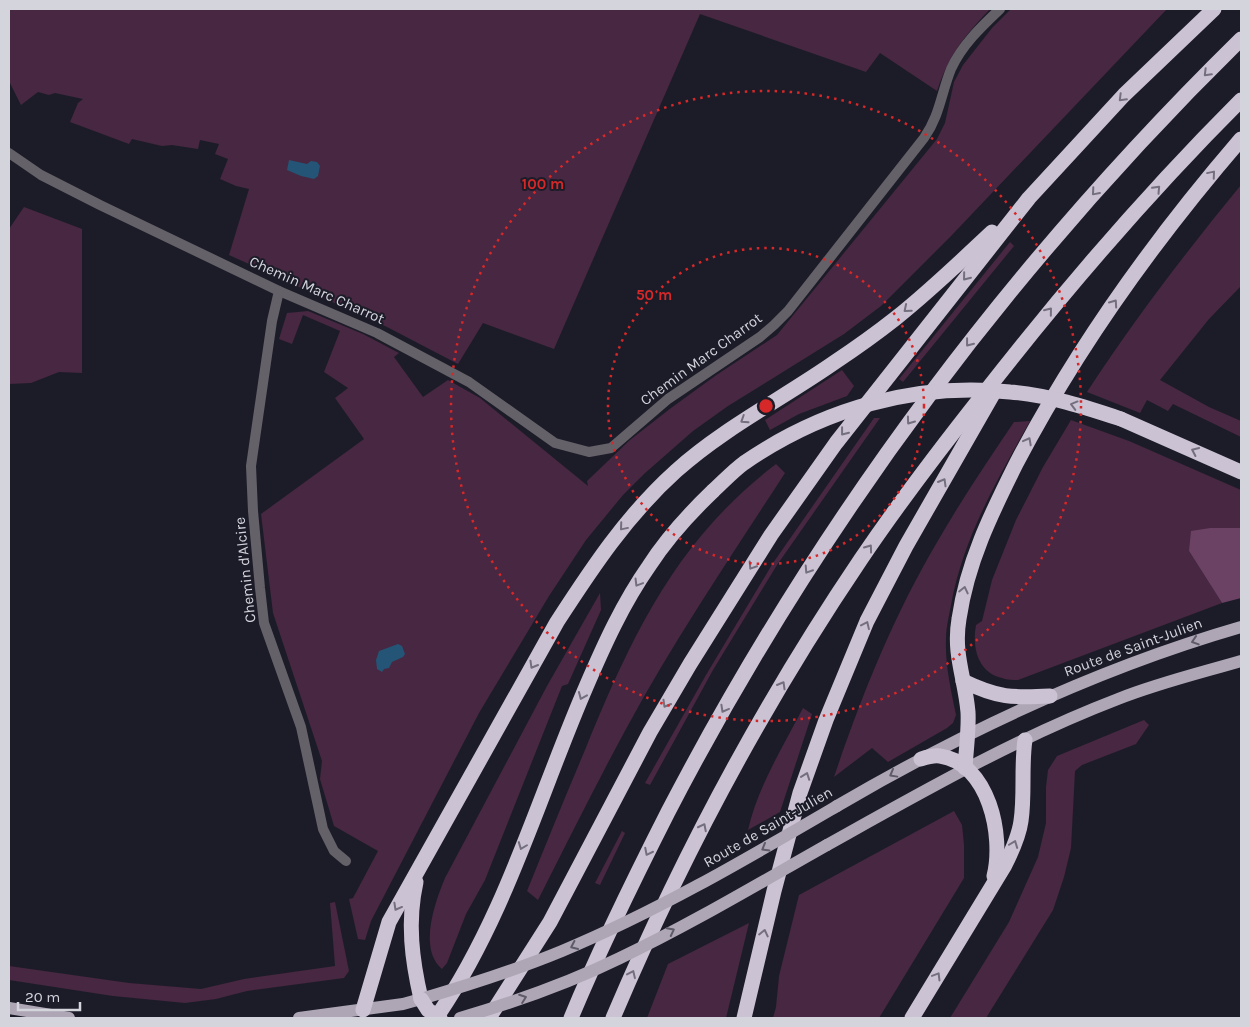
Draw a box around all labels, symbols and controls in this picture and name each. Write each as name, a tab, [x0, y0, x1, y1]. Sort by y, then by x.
one-way arrow	[1204, 68, 1213, 77]
one-way arrow	[1119, 92, 1128, 101]
one-way arrow	[1206, 171, 1214, 180]
text: 100 m	[522, 175, 564, 193]
one-way arrow	[1092, 186, 1101, 195]
one-way arrow	[1151, 186, 1160, 195]
street label: Chemin Marc Charrot	[247, 252, 388, 328]
one-way arrow	[963, 271, 971, 280]
text: 50 m	[636, 286, 672, 304]
one-way arrow	[1108, 299, 1117, 309]
one-way arrow	[904, 303, 913, 311]
one-way arrow	[1044, 308, 1052, 317]
street label: Chemin Marc Charrot	[637, 309, 766, 409]
one-way arrow	[966, 337, 974, 346]
centre of rings	[757, 397, 775, 415]
one-way arrow	[1071, 400, 1079, 410]
one-way arrow	[740, 414, 750, 423]
one-way arrow	[907, 415, 916, 425]
one-way arrow	[841, 426, 850, 436]
one-way arrow	[1022, 438, 1032, 447]
one-way arrow	[1191, 447, 1200, 457]
one-way arrow	[936, 478, 946, 487]
street label: Chemin d'Alcire	[231, 516, 259, 624]
one-way arrow	[619, 522, 628, 531]
one-way arrow	[863, 544, 872, 554]
one-way arrow	[748, 561, 758, 570]
one-way arrow	[805, 564, 814, 574]
one-way arrow	[635, 577, 645, 586]
one-way arrow	[958, 586, 969, 595]
street label: Route de Saint-Julien	[1061, 614, 1205, 680]
one-way arrow	[859, 621, 870, 630]
one-way arrow	[1191, 635, 1199, 645]
one-way arrow	[529, 659, 539, 668]
one-way arrow	[776, 682, 786, 691]
one-way arrow	[577, 691, 587, 699]
one-way arrow	[663, 699, 673, 708]
one-way arrow	[721, 704, 731, 713]
one-way arrow	[889, 768, 898, 778]
one-way arrow	[800, 772, 810, 781]
street label: Route de Saint-Julien	[700, 783, 836, 871]
one-way arrow	[697, 824, 707, 833]
one-way arrow	[1008, 840, 1018, 849]
one-way arrow	[517, 842, 527, 850]
one-way arrow	[761, 842, 770, 852]
one-way arrow	[644, 847, 654, 856]
one-way arrow	[393, 902, 403, 911]
one-way arrow	[666, 927, 675, 937]
one-way arrow	[759, 928, 769, 937]
one-way arrow	[570, 940, 579, 950]
one-way arrow	[626, 970, 637, 979]
one-way arrow	[930, 973, 940, 982]
scale bar	[18, 980, 80, 1012]
text: 20 m	[25, 988, 60, 1006]
one-way arrow	[518, 994, 527, 1004]

